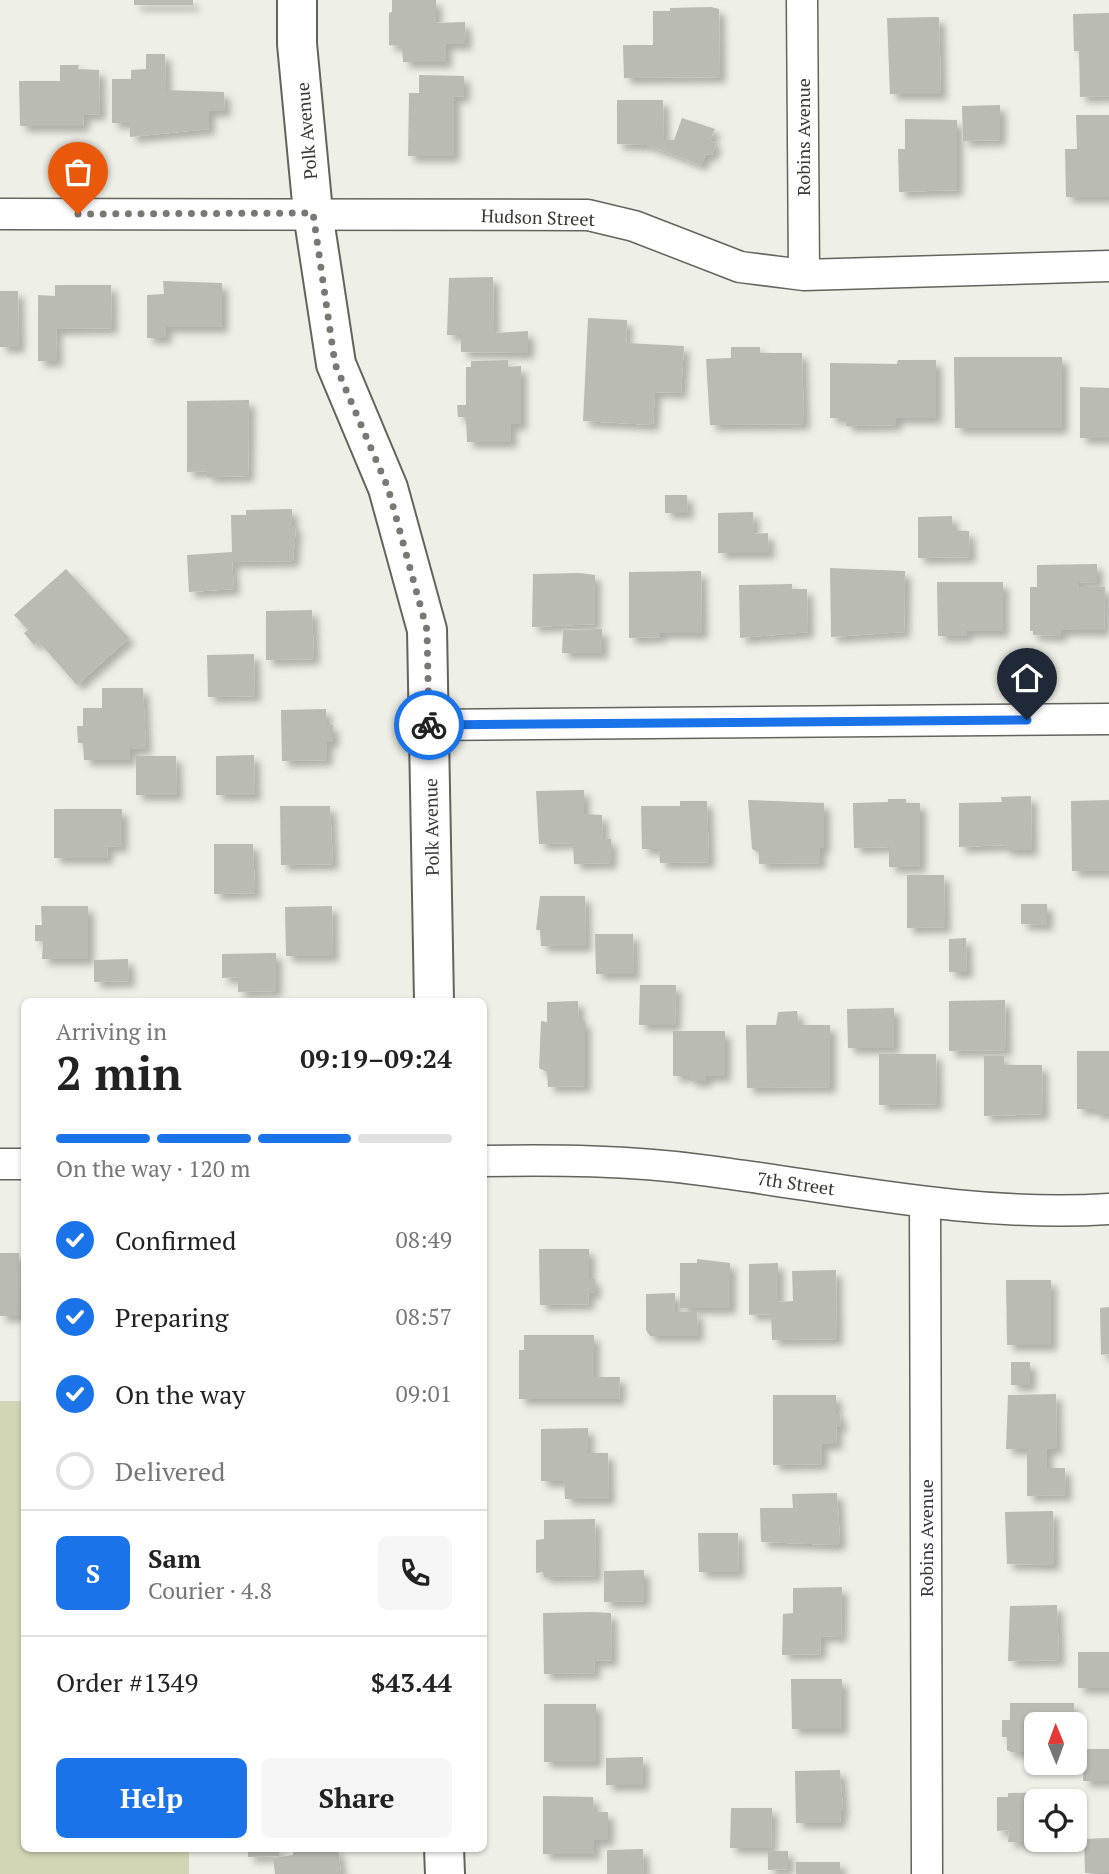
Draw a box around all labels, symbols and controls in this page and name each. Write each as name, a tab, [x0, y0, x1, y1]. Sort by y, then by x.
street label: Robins Avenue	[791, 78, 815, 196]
street label: Polk Avenue	[290, 81, 322, 181]
pin	[48, 142, 108, 214]
icon: bag	[59, 153, 97, 191]
street label: Hudson Street	[480, 203, 596, 231]
pin	[997, 648, 1057, 720]
icon: home	[1008, 659, 1046, 697]
courier	[394, 690, 464, 760]
icon: bike	[410, 706, 448, 744]
street label: Polk Avenue	[418, 778, 444, 876]
text: Arriving in	[56, 1016, 167, 1047]
text: 09:19–09:24	[300, 1041, 452, 1075]
text: 2 min	[56, 1042, 182, 1103]
text: On the way · 120 m	[56, 1153, 250, 1184]
street label: 7th Street	[755, 1166, 837, 1200]
icon: check	[56, 1221, 94, 1259]
text: Confirmed	[115, 1223, 236, 1257]
text: 08:49	[395, 1224, 452, 1255]
icon: check	[56, 1298, 94, 1336]
text: Preparing	[115, 1300, 228, 1334]
text: 08:57	[395, 1301, 452, 1332]
icon: check	[56, 1375, 94, 1413]
text: On the way	[115, 1377, 246, 1411]
text: 09:01	[395, 1378, 452, 1409]
text: Delivered	[115, 1454, 225, 1488]
street label: Robins Avenue	[914, 1479, 938, 1597]
button: phone	[378, 1536, 452, 1610]
text: Sam	[148, 1541, 201, 1575]
text: S	[86, 1556, 100, 1590]
text: Courier · 4.8	[148, 1575, 272, 1606]
text: Order #1349	[56, 1665, 198, 1699]
text: $43.44	[371, 1665, 452, 1699]
north arrow	[1024, 1712, 1087, 1774]
map controls	[1024, 1712, 1087, 1852]
button: Help	[56, 1758, 247, 1838]
button: Share	[261, 1758, 452, 1838]
button: locate	[1024, 1789, 1087, 1852]

